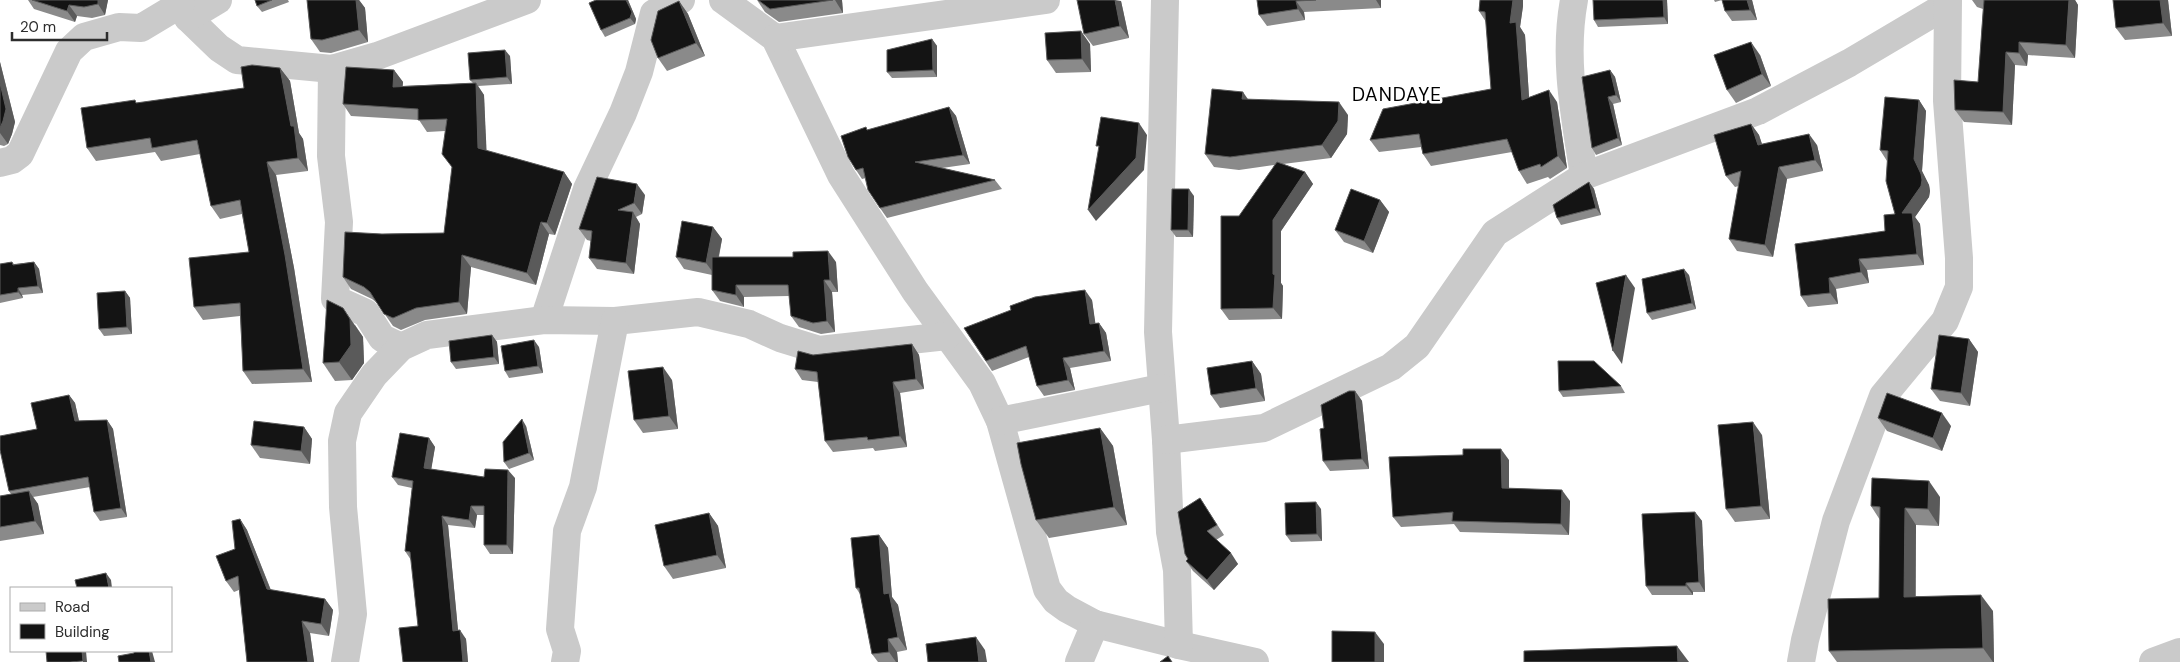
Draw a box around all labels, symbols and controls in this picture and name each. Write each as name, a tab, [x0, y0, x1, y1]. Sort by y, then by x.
scale bar	[12, 10, 108, 42]
text: 20 m	[20, 17, 56, 37]
district label: DANDAYE	[1352, 82, 1442, 107]
legend	[10, 587, 172, 652]
text: Road	[55, 597, 90, 617]
text: Building	[55, 622, 110, 642]

